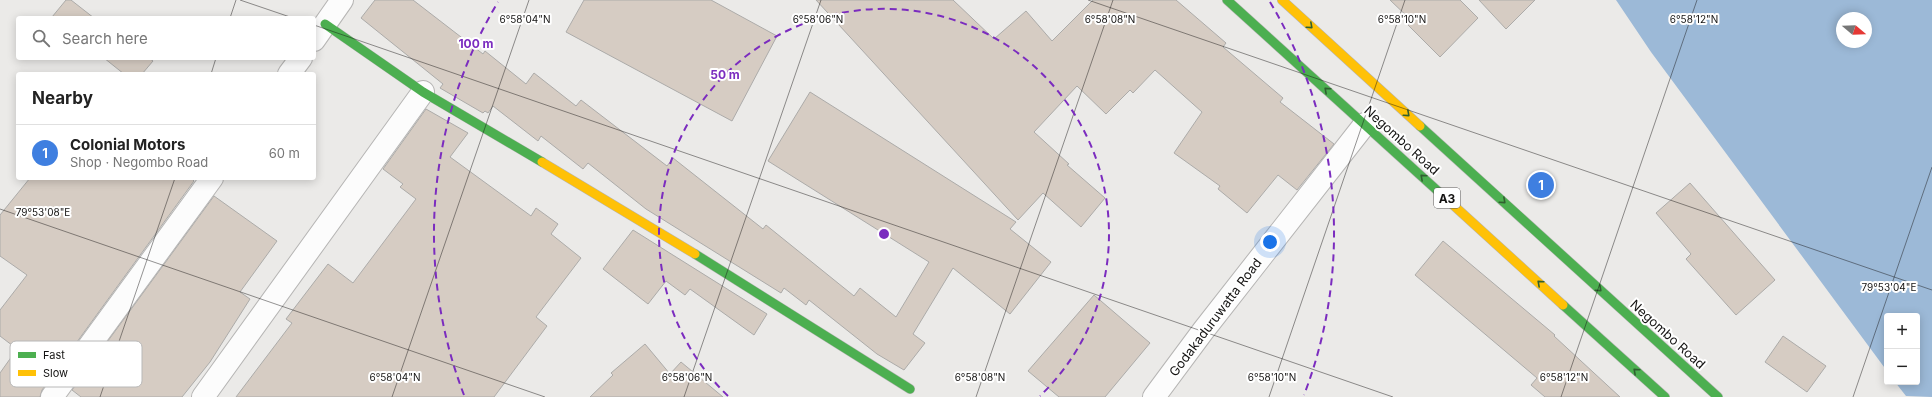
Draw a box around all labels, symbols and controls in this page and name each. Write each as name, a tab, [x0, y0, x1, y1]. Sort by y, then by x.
north arrow	[1836, 12, 1872, 48]
text: 6°58'04"N	[500, 13, 550, 25]
text: 6°58'06"N	[793, 13, 843, 25]
text: 6°58'08"N	[1085, 13, 1135, 25]
text: 6°58'10"N	[1378, 13, 1426, 25]
text: 6°58'12"N	[1670, 13, 1718, 25]
search box	[16, 16, 316, 60]
one-way arrow	[1306, 22, 1313, 29]
icon: search	[30, 27, 52, 49]
text: Search here	[62, 29, 148, 48]
text: 100 m	[458, 36, 494, 51]
text: 50 m	[710, 67, 740, 82]
one-way arrow	[1324, 87, 1332, 94]
text: Nearby	[32, 88, 93, 108]
street label: Negombo Road	[1361, 102, 1443, 178]
one-way arrow	[1402, 109, 1409, 116]
text: Colonial Motors	[70, 135, 186, 154]
text: 1	[42, 145, 48, 161]
text: 60 m	[269, 145, 300, 161]
text: Shop · Negombo Road	[70, 154, 208, 170]
pin: 1	[1528, 170, 1554, 200]
one-way arrow	[1421, 175, 1428, 182]
road number: A3	[1434, 188, 1460, 208]
one-way arrow	[1498, 196, 1506, 204]
text: 79°53'08"E	[16, 206, 70, 218]
centre of rings	[877, 227, 891, 241]
your location	[1260, 232, 1280, 252]
street label: Godakaduruwatta Road	[1165, 255, 1265, 379]
one-way arrow	[1537, 281, 1545, 288]
text: 79°53'04"E	[1861, 281, 1917, 293]
one-way arrow	[1594, 284, 1602, 291]
street label: Negombo Road	[1627, 296, 1709, 372]
map controls	[1884, 313, 1920, 385]
button: +	[1884, 313, 1920, 349]
legend	[10, 341, 142, 387]
text: Fast	[43, 348, 65, 362]
button: −	[1884, 349, 1920, 385]
text: Slow	[43, 366, 68, 380]
one-way arrow	[1634, 368, 1641, 375]
text: 6°58'04"N	[370, 371, 420, 383]
text: 6°58'06"N	[662, 371, 712, 383]
text: 6°58'08"N	[955, 371, 1005, 383]
text: 6°58'10"N	[1248, 371, 1296, 383]
text: 6°58'12"N	[1540, 371, 1588, 383]

